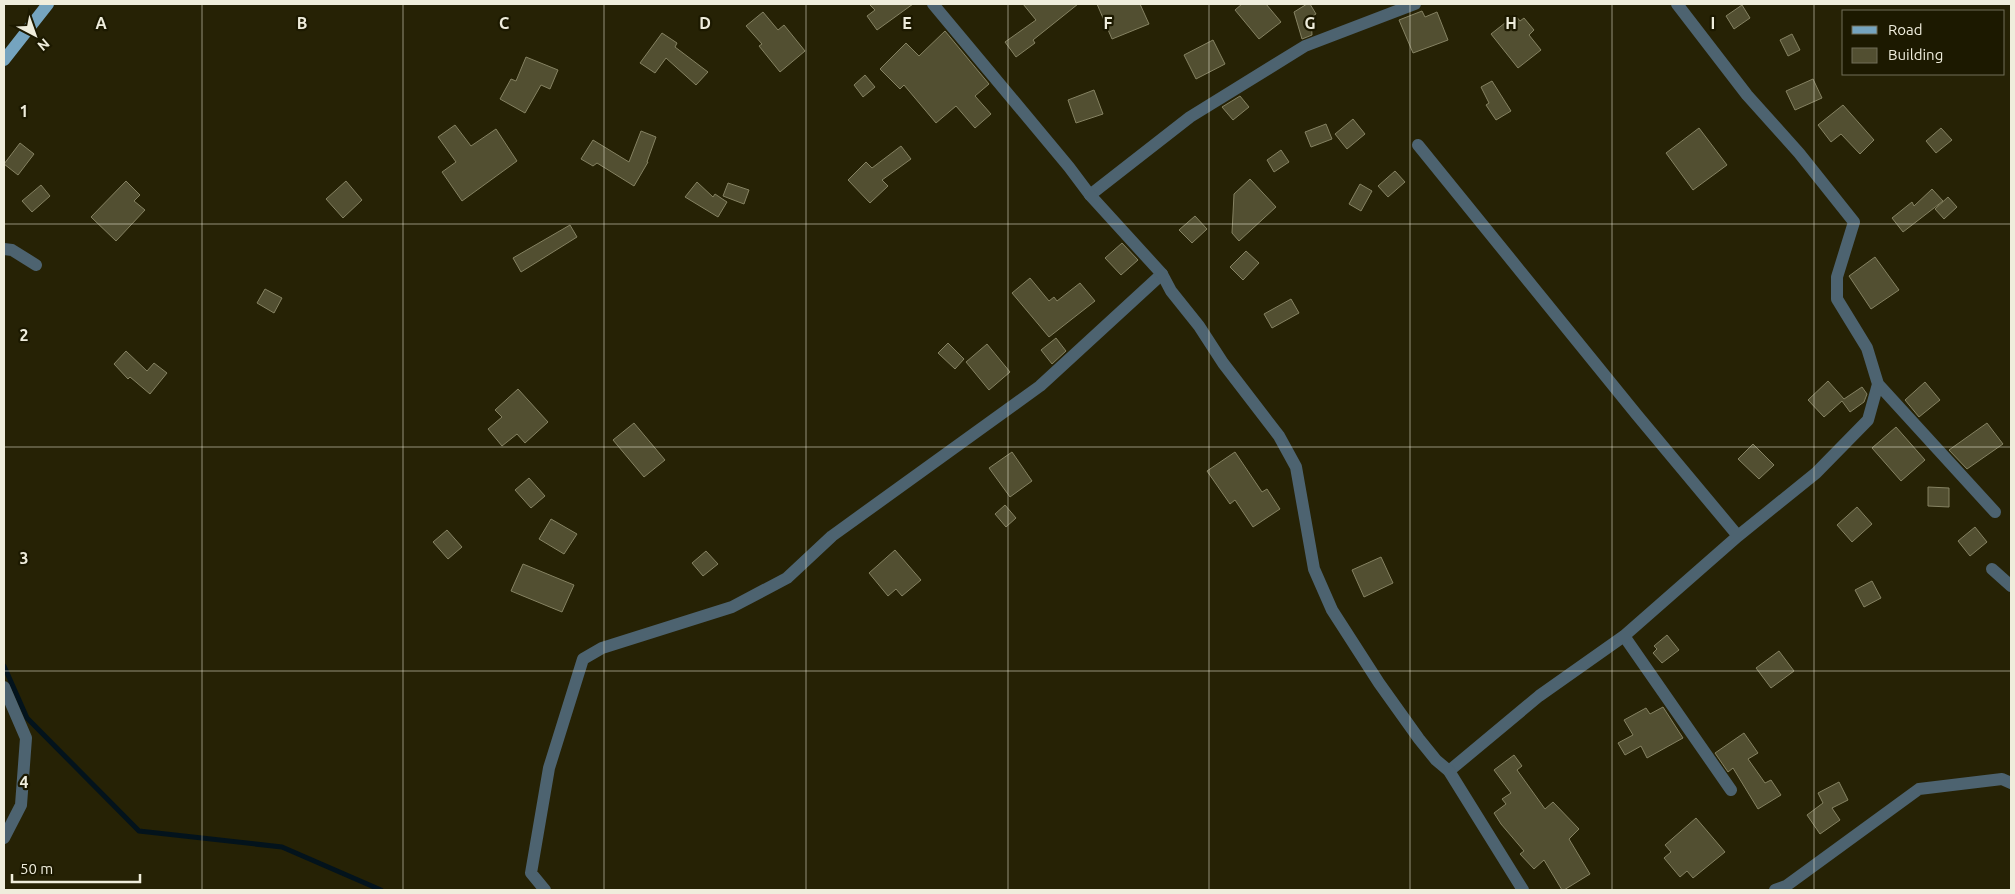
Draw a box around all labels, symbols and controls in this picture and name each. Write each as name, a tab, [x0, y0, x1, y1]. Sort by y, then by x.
north arrow	[10, 10, 60, 60]
legend	[1842, 10, 2005, 75]
text: A	[95, 14, 107, 32]
text: B	[297, 14, 307, 32]
text: C	[499, 14, 509, 32]
text: D	[699, 14, 711, 32]
text: E	[902, 14, 912, 32]
text: F	[1104, 14, 1113, 32]
text: G	[1304, 14, 1316, 32]
text: H	[1505, 14, 1517, 32]
text: I	[1711, 14, 1715, 32]
text: Road	[1888, 21, 1923, 38]
text: N	[34, 35, 53, 54]
text: Building	[1888, 46, 1943, 63]
text: 1	[19, 102, 29, 120]
text: 2	[19, 326, 29, 344]
text: 3	[19, 549, 29, 567]
text: 4	[19, 773, 29, 791]
scale bar	[12, 852, 140, 884]
text: 50 m	[20, 860, 53, 877]

